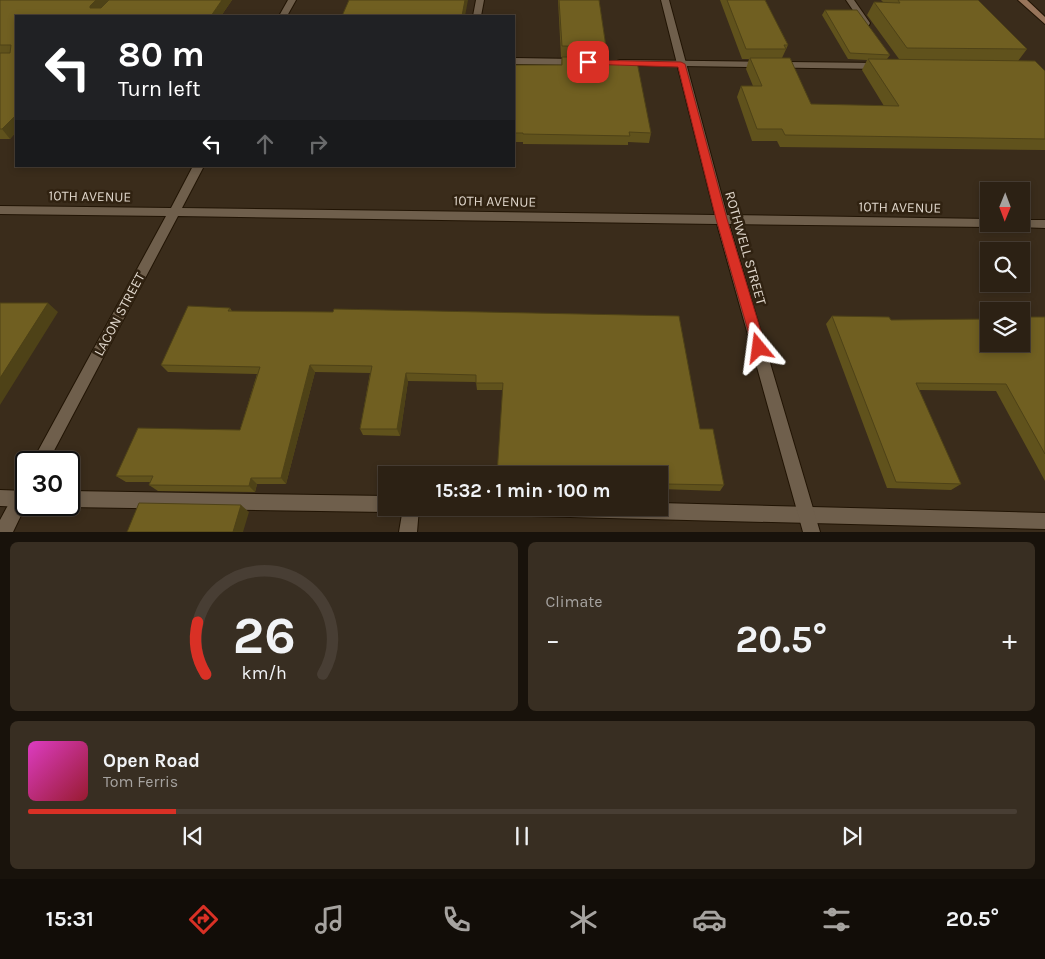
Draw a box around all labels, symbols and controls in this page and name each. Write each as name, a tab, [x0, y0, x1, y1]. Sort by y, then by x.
text: 80 m	[118, 34, 205, 75]
icon: left	[35, 35, 100, 100]
pin	[567, 41, 609, 83]
icon: arrive	[574, 48, 602, 76]
text: Turn left	[118, 76, 201, 102]
icon: left	[198, 130, 226, 158]
icon: ahead	[251, 130, 279, 158]
icon: right	[304, 130, 332, 158]
north arrow	[980, 182, 1030, 232]
map controls	[980, 182, 1030, 352]
street label: 10TH AVENUE	[49, 187, 131, 206]
street label: ROTHWELL STREET	[721, 189, 770, 307]
street label: 10TH AVENUE	[454, 192, 536, 211]
street label: 10TH AVENUE	[859, 198, 941, 217]
button: search	[980, 242, 1030, 292]
street label: LACON STREET	[90, 270, 149, 359]
button: layers	[980, 302, 1030, 352]
position arrow	[732, 321, 784, 373]
speed limit sign: 30	[15, 451, 80, 516]
text: 15:32 · 1 min · 100 m	[436, 480, 611, 502]
text: Climate	[546, 592, 603, 611]
text: 26	[232, 605, 295, 666]
text: 20.5°	[735, 617, 827, 662]
text: −	[546, 623, 560, 656]
text: +	[1002, 623, 1017, 656]
text: km/h	[241, 663, 286, 684]
text: Open Road	[103, 750, 200, 772]
text: Tom Ferris	[103, 772, 178, 791]
icon: previous	[179, 822, 207, 850]
icon: pause	[508, 822, 536, 850]
icon: next	[838, 822, 866, 850]
icon: directions	[186, 902, 221, 937]
icon: music	[312, 902, 347, 937]
icon: phone	[439, 902, 474, 937]
icon: climate	[566, 902, 601, 937]
icon: car	[692, 902, 727, 937]
icon: filters	[819, 902, 854, 937]
text: 15:31	[46, 906, 94, 932]
text: 20.5°	[946, 906, 999, 932]

